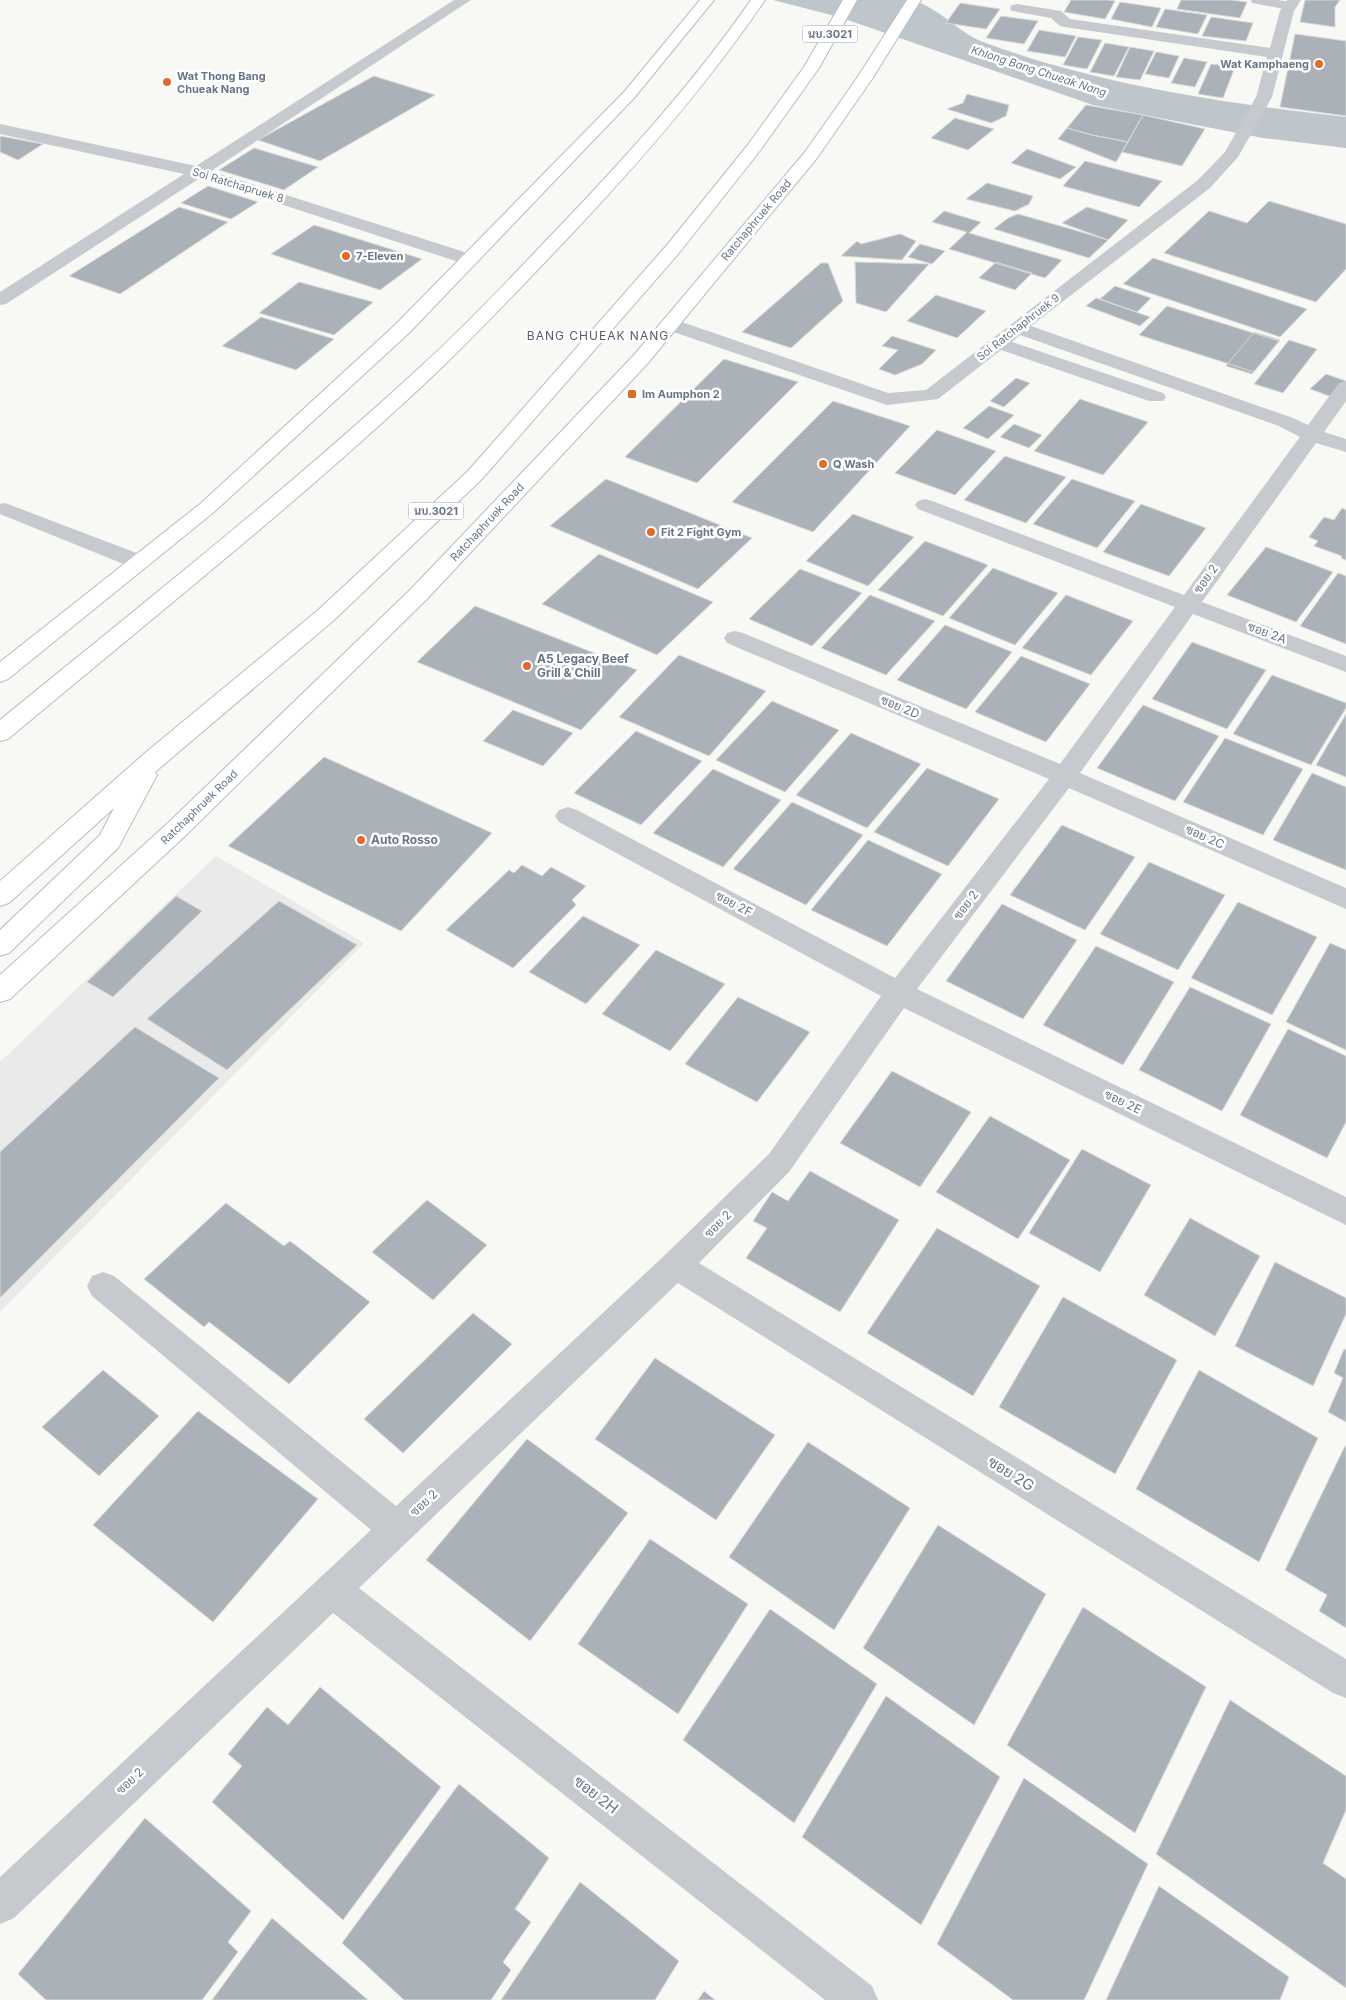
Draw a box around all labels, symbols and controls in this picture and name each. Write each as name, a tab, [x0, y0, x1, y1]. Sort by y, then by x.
road number: นบ.3021	[802, 26, 858, 42]
water label: Khlong Bang Chueak Nang	[970, 43, 1109, 100]
place label: Wat Kamphaeng	[1220, 57, 1309, 71]
marker: Wat Kamphaeng	[1313, 58, 1325, 70]
place label: Wat Thong Bang Chueak Nang	[177, 69, 266, 96]
marker: Wat Thong Bang Chueak Nang	[161, 76, 173, 88]
street label: Soi Ratchapruek 8	[191, 164, 286, 206]
street label: Ratchaphruek Road	[718, 177, 794, 263]
place label: 7-Eleven	[356, 249, 404, 263]
marker: 7-Eleven	[340, 250, 352, 262]
street label: Soi Ratchaphruek 9	[974, 290, 1062, 364]
district label: BANG CHUEAK NANG	[527, 328, 669, 343]
place label: Im Aumphon 2	[642, 387, 720, 401]
marker: Im Aumphon 2	[626, 388, 638, 400]
place label: Q Wash	[833, 457, 874, 471]
marker: Q Wash	[817, 458, 829, 470]
street label: Ratchaphruek Road	[447, 480, 527, 564]
road number: นบ.3021	[408, 502, 464, 520]
place label: Fit 2 Fight Gym	[661, 525, 741, 539]
marker: Fit 2 Fight Gym	[645, 526, 657, 538]
street label: ซอย 2	[1190, 561, 1221, 596]
street label: ซอย 2A	[1246, 618, 1289, 647]
place label: A5 Legacy Beef Grill & Chill	[537, 651, 629, 680]
marker: A5 Legacy Beef Grill & Chill	[521, 660, 533, 672]
street label: ซอย 2D	[879, 692, 922, 721]
street label: Ratchaphruek Road	[158, 767, 240, 847]
street label: ซอย 2C	[1184, 821, 1227, 852]
place label: Auto Rosso	[371, 832, 438, 847]
marker: Auto Rosso	[355, 834, 367, 846]
street label: ซอย 2	[950, 887, 981, 922]
street label: ซอย 2F	[713, 888, 755, 919]
street label: ซอย 2E	[1102, 1086, 1144, 1117]
street label: ซอย 2	[701, 1207, 734, 1240]
street label: ซอย 2G	[985, 1452, 1038, 1495]
street label: ซอย 2	[407, 1486, 440, 1519]
street label: ซอย 2	[113, 1764, 146, 1797]
street label: ซอย 2H	[570, 1771, 622, 1818]

